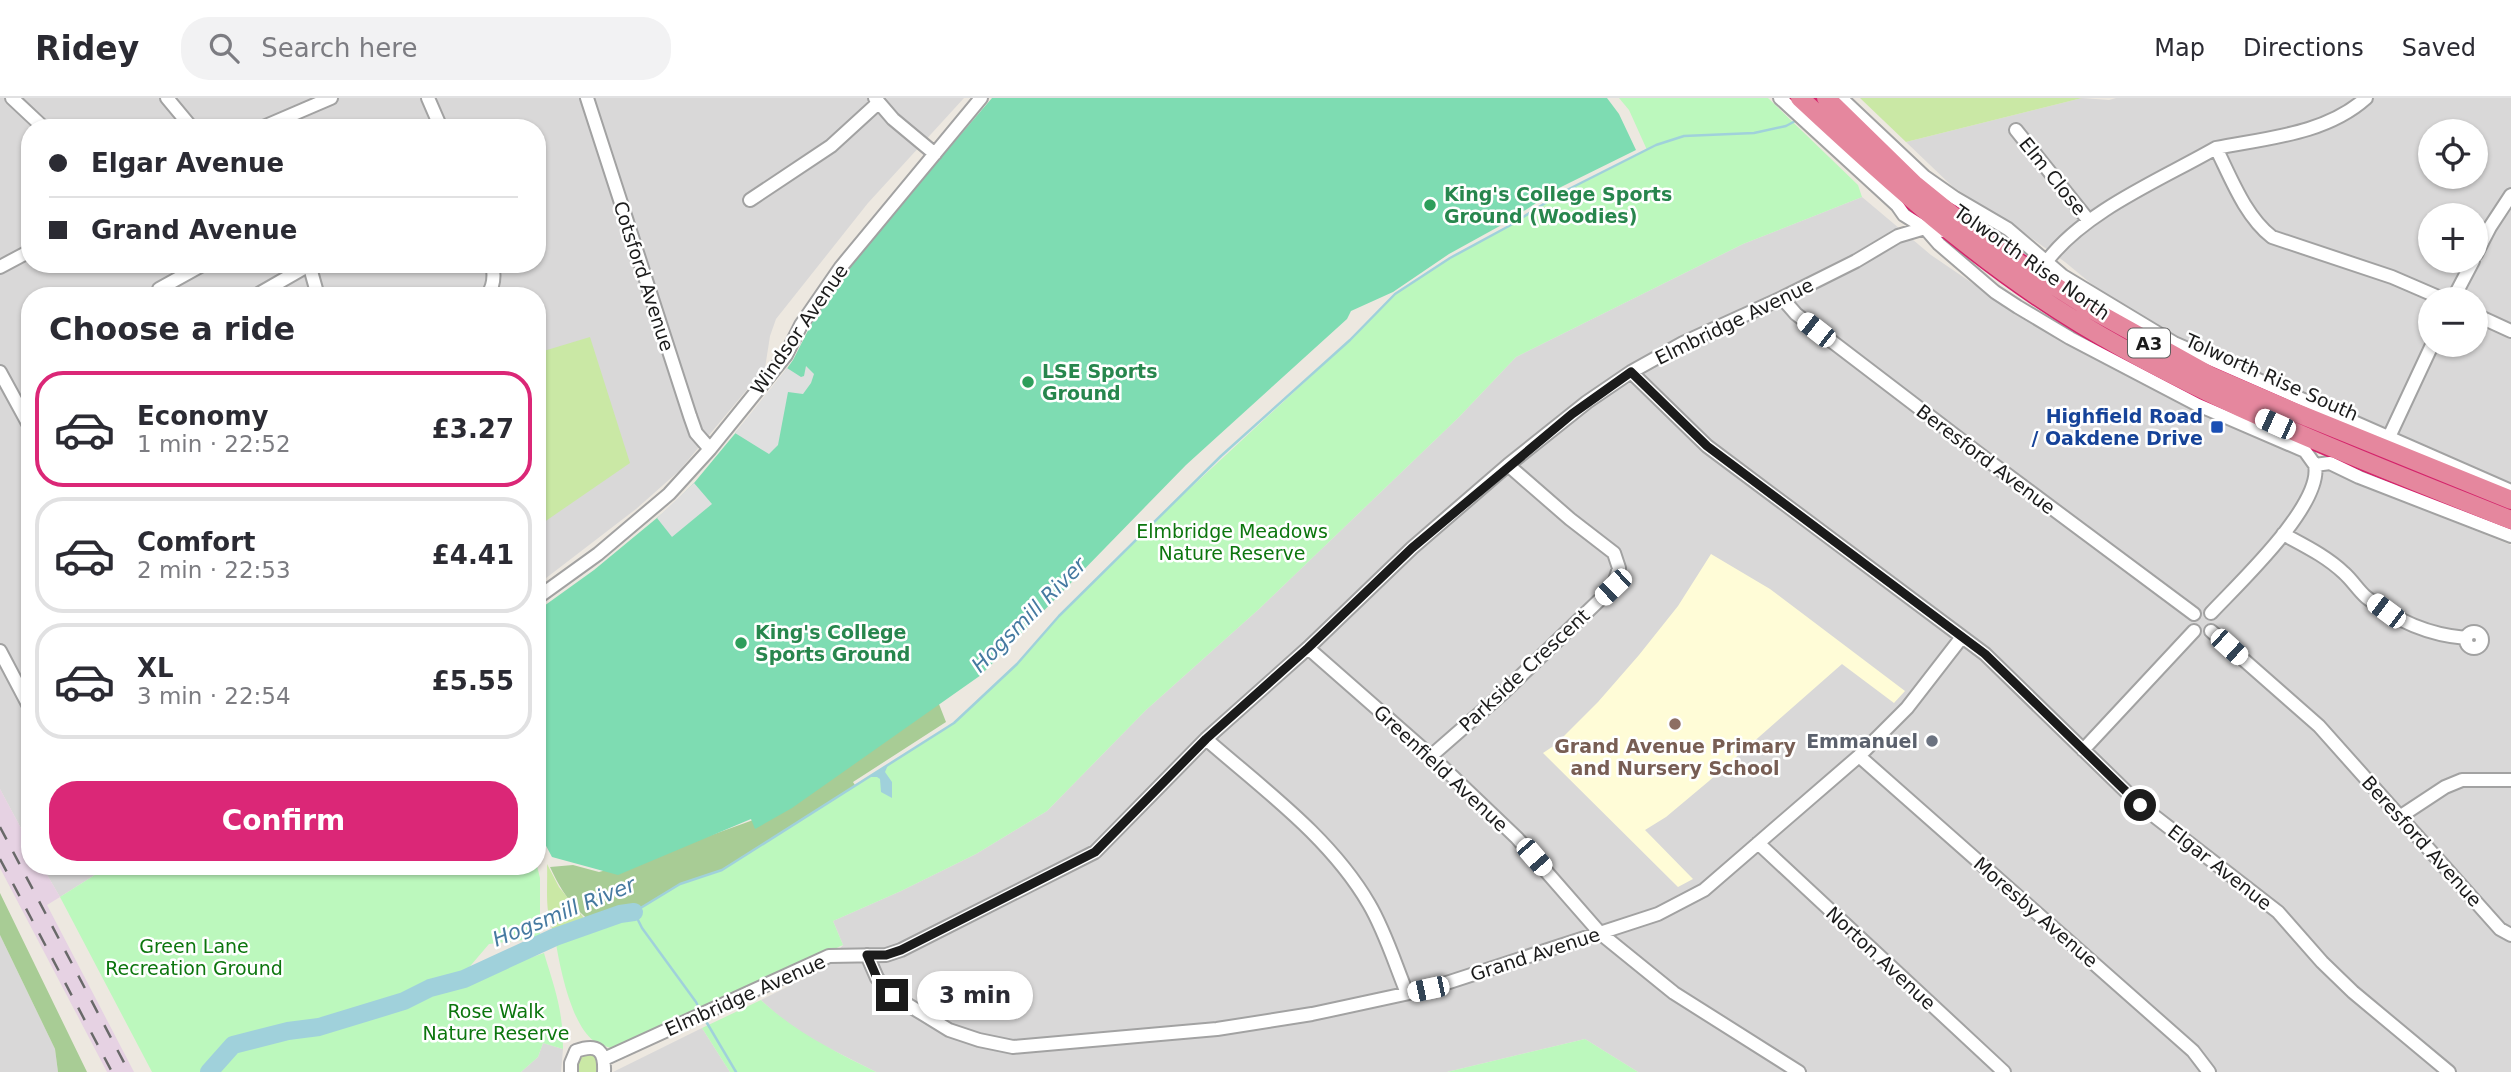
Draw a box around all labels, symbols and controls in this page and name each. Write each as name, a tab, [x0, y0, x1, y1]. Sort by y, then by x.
search box	[181, 17, 671, 80]
text: Ridey	[35, 29, 139, 68]
icon: search	[205, 29, 243, 67]
text: Search here	[261, 33, 417, 63]
text: Map	[2154, 34, 2205, 62]
text: Directions	[2243, 34, 2364, 62]
text: Saved	[2402, 34, 2476, 62]
map controls	[2418, 119, 2488, 357]
button: locate	[2418, 119, 2488, 189]
street label: Elm Close	[2015, 133, 2091, 219]
text: Elgar Avenue	[91, 148, 284, 178]
place label: King's College Sports Ground (Woodies)	[1444, 183, 1672, 227]
marker: King's College Sports Ground (Woodies)	[1422, 197, 1438, 213]
street label: Cotsford Avenue	[609, 198, 679, 354]
street label: Tolworth Rise North	[1949, 199, 2114, 324]
button: +	[2418, 203, 2488, 273]
text: Grand Avenue	[91, 215, 297, 245]
street label: Windsor Avenue	[746, 260, 852, 398]
street label: Elmbridge Avenue	[1651, 273, 1817, 369]
button: −	[2418, 287, 2488, 357]
car	[1793, 309, 1840, 351]
text: Choose a ride	[49, 310, 295, 348]
road number: A3	[2128, 328, 2170, 358]
street label: Tolworth Rise South	[2181, 328, 2362, 425]
place label: LSE Sports Ground	[1042, 360, 1157, 404]
marker: LSE Sports Ground	[1020, 374, 1036, 390]
icon: car	[53, 398, 116, 461]
street label: Beresford Avenue	[1912, 400, 2060, 518]
text: Economy	[137, 401, 268, 431]
place label: Highfield Road / Oakdene Drive	[2031, 405, 2203, 449]
car	[2252, 406, 2299, 442]
text: £3.27	[432, 414, 514, 444]
marker: Highfield Road / Oakdene Drive	[2209, 419, 2225, 435]
text: 1 min · 22:52	[137, 431, 291, 457]
park label: Elmbridge Meadows Nature Reserve	[1136, 520, 1328, 564]
icon: car	[53, 524, 116, 587]
text: Comfort	[137, 527, 255, 557]
text: £4.41	[432, 540, 514, 570]
water label: Hogsmill River	[967, 552, 1092, 677]
text: 2 min · 22:53	[137, 557, 291, 583]
car	[1591, 565, 1636, 609]
car	[2363, 590, 2410, 632]
street label: Parkside Crescent	[1454, 604, 1594, 736]
place label: King's College Sports Ground	[755, 621, 910, 665]
car	[2207, 625, 2252, 669]
marker: King's College Sports Ground	[733, 635, 749, 651]
icon: car	[53, 650, 116, 713]
text: XL	[137, 653, 174, 683]
text: £5.55	[432, 666, 514, 696]
text: 3 min · 22:54	[137, 683, 291, 709]
street label: Greenfield Avenue	[1369, 700, 1513, 836]
marker: Grand Avenue Primary and Nursery School	[1667, 716, 1683, 732]
place label: Emmanuel	[1806, 730, 1918, 752]
marker: Emmanuel	[1924, 733, 1940, 749]
place label: Grand Avenue Primary and Nursery School	[1554, 735, 1796, 779]
street label: Beresford Avenue	[2358, 771, 2486, 911]
button: Confirm	[49, 781, 518, 861]
route start	[2124, 789, 2156, 821]
street label: Elgar Avenue	[2164, 820, 2276, 914]
car	[1513, 834, 1556, 880]
street label: Moresby Avenue	[1970, 852, 2102, 972]
water label: Hogsmill River	[489, 872, 640, 952]
street label: Norton Avenue	[1822, 902, 1940, 1014]
street label: Grand Avenue	[1467, 923, 1603, 985]
park label: Green Lane Recreation Ground	[105, 935, 283, 979]
street label: Elmbridge Avenue	[661, 950, 829, 1040]
callout: 3 min	[917, 970, 1032, 1020]
car	[1406, 974, 1451, 1004]
route end	[876, 979, 908, 1011]
text: 3 min	[939, 982, 1011, 1008]
park label: Rose Walk Nature Reserve	[423, 1000, 569, 1044]

